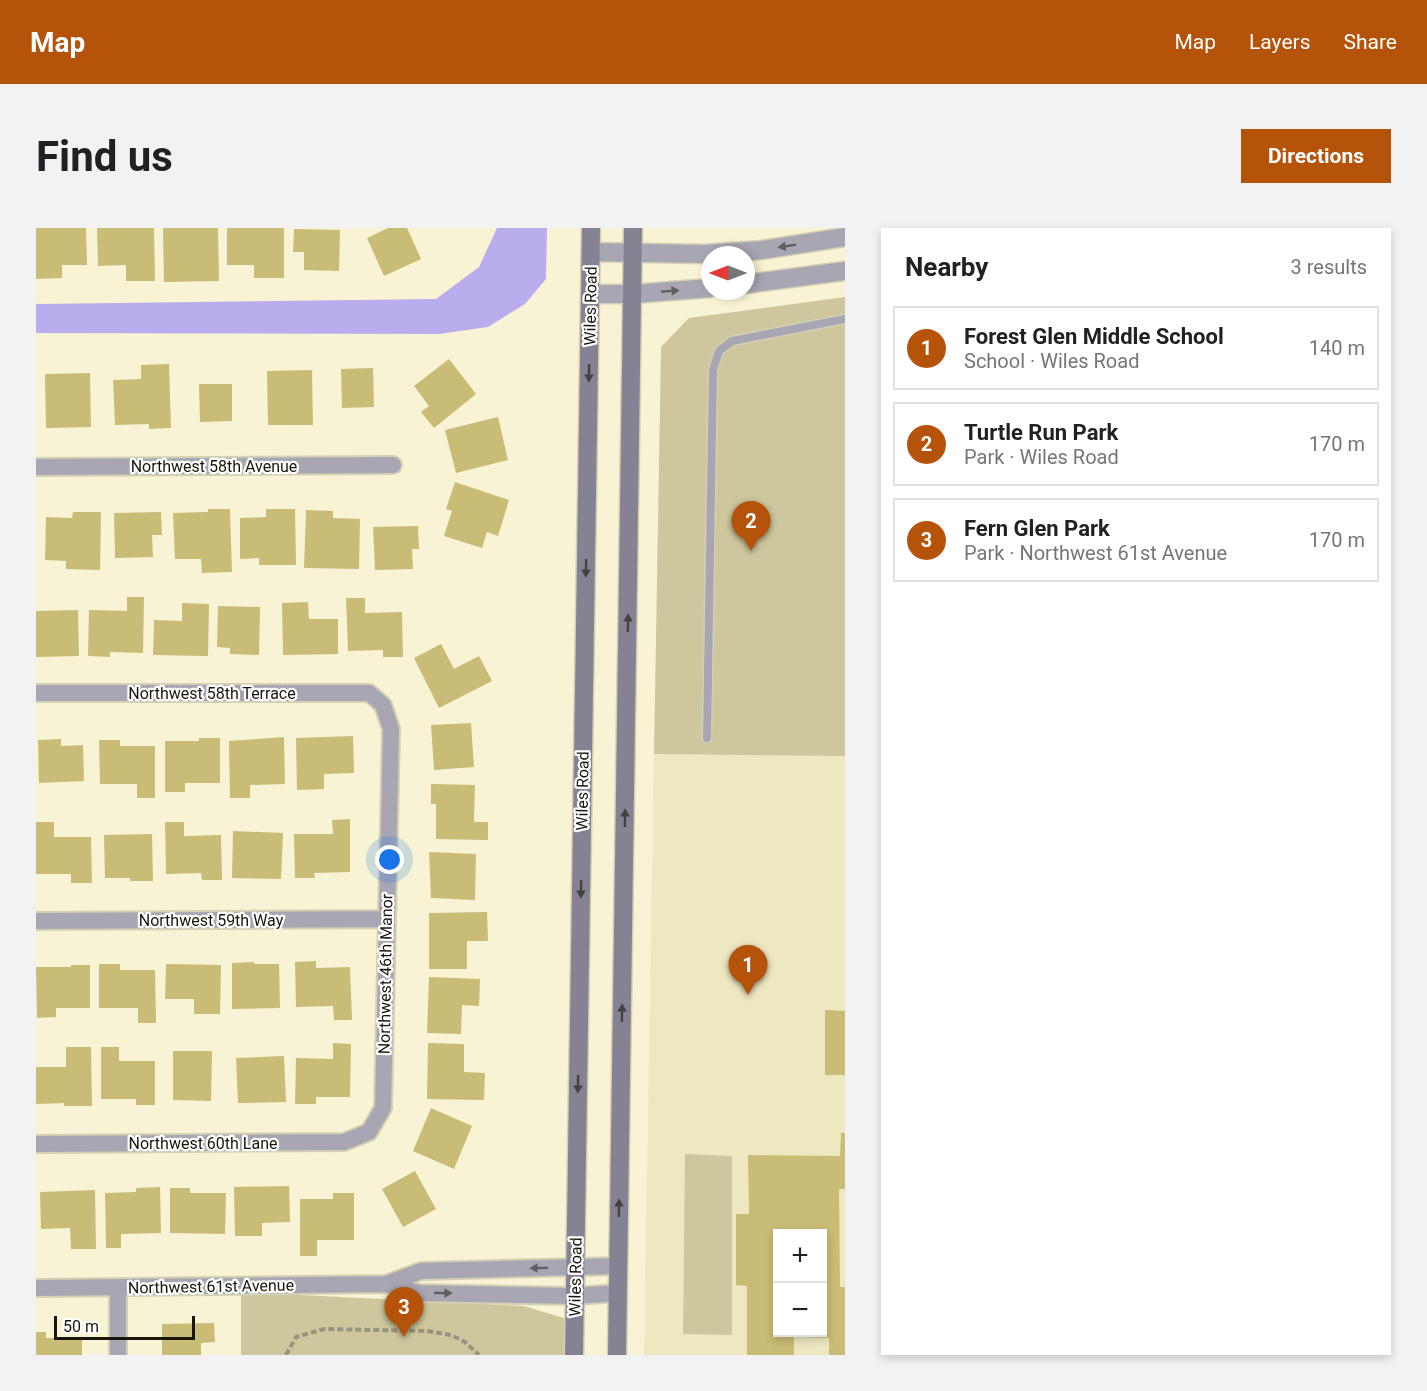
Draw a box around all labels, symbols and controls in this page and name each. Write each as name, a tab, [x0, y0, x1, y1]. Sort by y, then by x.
text: Map	[30, 26, 85, 59]
text: Map	[1174, 30, 1216, 54]
text: Layers	[1249, 30, 1310, 54]
text: Share	[1343, 30, 1397, 54]
button: Directions	[1241, 129, 1391, 183]
text: Find us	[36, 132, 173, 181]
one-way arrow	[778, 242, 797, 251]
north arrow	[701, 246, 755, 300]
text: Nearby	[905, 252, 988, 282]
text: 3 results	[1291, 255, 1367, 279]
street label: Wiles Road	[580, 266, 601, 346]
one-way arrow	[661, 286, 680, 296]
text: Forest Glen Middle School	[964, 324, 1224, 349]
text: 1	[921, 336, 932, 360]
text: 140 m	[1309, 336, 1365, 360]
text: School · Wiles Road	[964, 349, 1139, 373]
one-way arrow	[585, 364, 594, 383]
text: Turtle Run Park	[964, 420, 1118, 445]
text: 2	[921, 432, 932, 456]
text: 170 m	[1309, 432, 1365, 456]
text: Park · Wiles Road	[964, 445, 1119, 469]
street label: Northwest 58th Avenue	[131, 457, 297, 476]
pin: 2	[732, 502, 770, 551]
text: Fern Glen Park	[964, 516, 1110, 541]
text: 3	[921, 528, 932, 552]
text: 170 m	[1309, 528, 1365, 552]
text: Park · Northwest 61st Avenue	[964, 541, 1227, 565]
one-way arrow	[581, 559, 591, 578]
one-way arrow	[623, 613, 633, 632]
street label: Northwest 58th Terrace	[128, 684, 296, 703]
street label: Wiles Road	[572, 751, 593, 831]
one-way arrow	[620, 808, 630, 827]
your location	[375, 845, 404, 874]
one-way arrow	[576, 880, 586, 899]
street label: Northwest 46th Manor	[375, 893, 396, 1054]
street label: Northwest 59th Way	[139, 911, 284, 930]
pin: 1	[728, 946, 768, 995]
one-way arrow	[617, 1003, 627, 1022]
one-way arrow	[573, 1075, 583, 1094]
street label: Northwest 60th Lane	[128, 1134, 278, 1153]
one-way arrow	[614, 1198, 624, 1217]
map controls	[773, 1229, 827, 1337]
button: +	[773, 1229, 827, 1283]
street label: Wiles Road	[565, 1237, 586, 1317]
one-way arrow	[529, 1263, 548, 1273]
street label: Northwest 61st Avenue	[128, 1276, 294, 1297]
button: −	[773, 1283, 827, 1337]
pin: 3	[384, 1288, 424, 1337]
one-way arrow	[433, 1289, 452, 1298]
scale bar	[54, 1313, 195, 1340]
text: 50 m	[63, 1317, 99, 1336]

